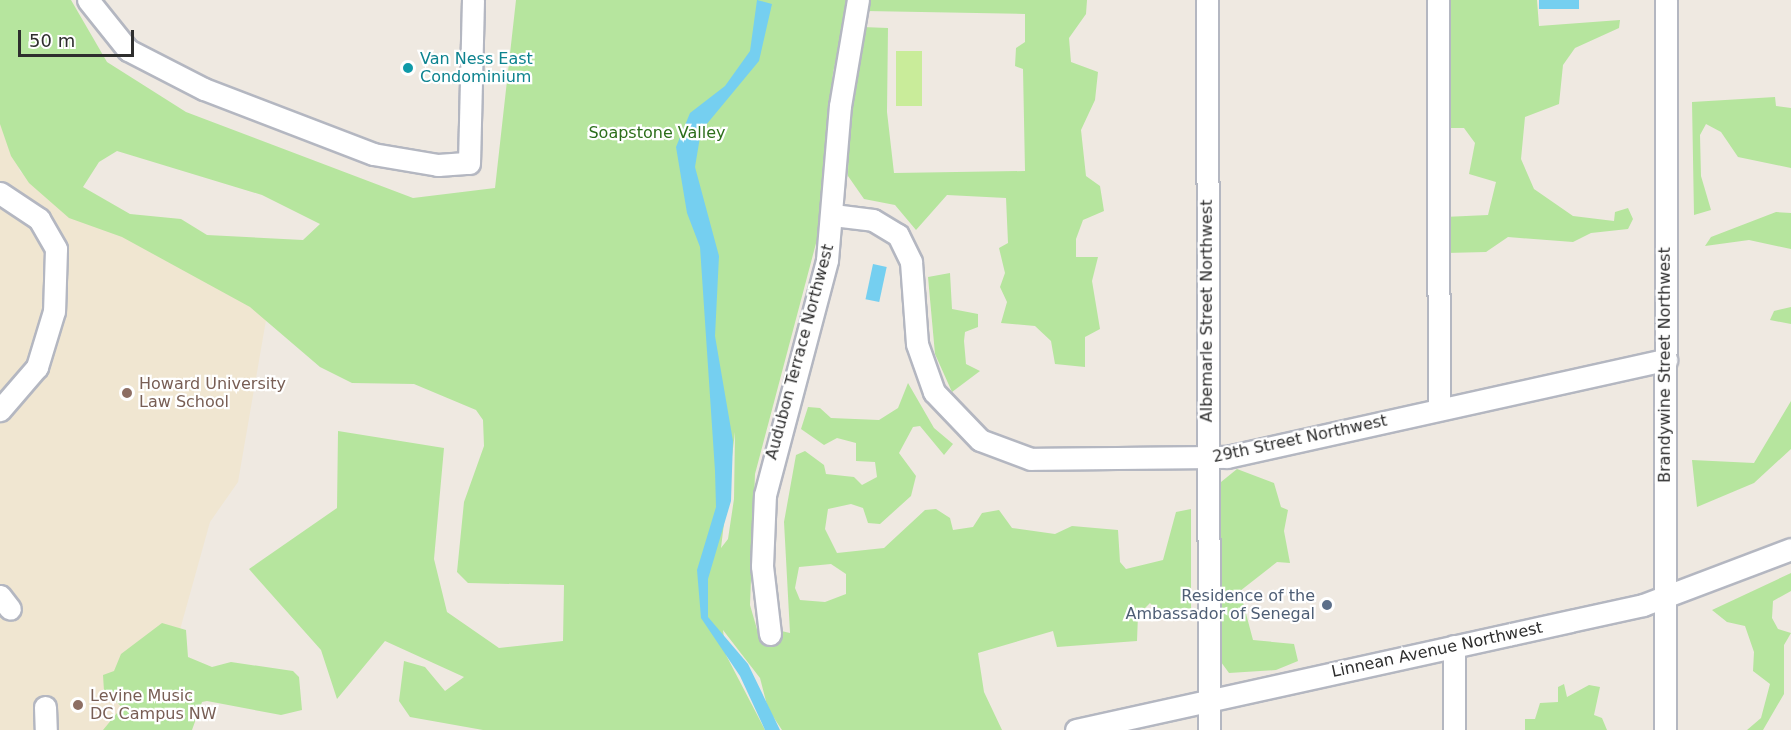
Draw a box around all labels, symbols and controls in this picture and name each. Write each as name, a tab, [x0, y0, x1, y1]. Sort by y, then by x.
scale bar	[21, 18, 136, 56]
text: 50 m	[29, 30, 75, 51]
place label: Van Ness East Condominium	[420, 49, 533, 87]
marker: Van Ness East Condominium	[401, 61, 415, 75]
park label: Soapstone Valley	[588, 123, 726, 143]
street label: Albemarle Street Northwest	[1197, 200, 1217, 422]
street label: Audubon Terrace Northwest	[762, 242, 838, 462]
street label: Brandywine Street Northwest	[1655, 247, 1675, 483]
place label: Howard University Law School	[139, 374, 286, 412]
marker: Howard University Law School	[120, 386, 134, 400]
street label: 29th Street Northwest	[1211, 411, 1389, 467]
place label: Residence of the Ambassador of Senegal	[1126, 586, 1315, 624]
marker: Residence of the Ambassador of Senegal	[1320, 598, 1334, 612]
street label: Linnean Avenue Northwest	[1330, 618, 1544, 682]
place label: Levine Music DC Campus NW	[90, 686, 217, 724]
marker: Levine Music DC Campus NW	[71, 698, 85, 712]

